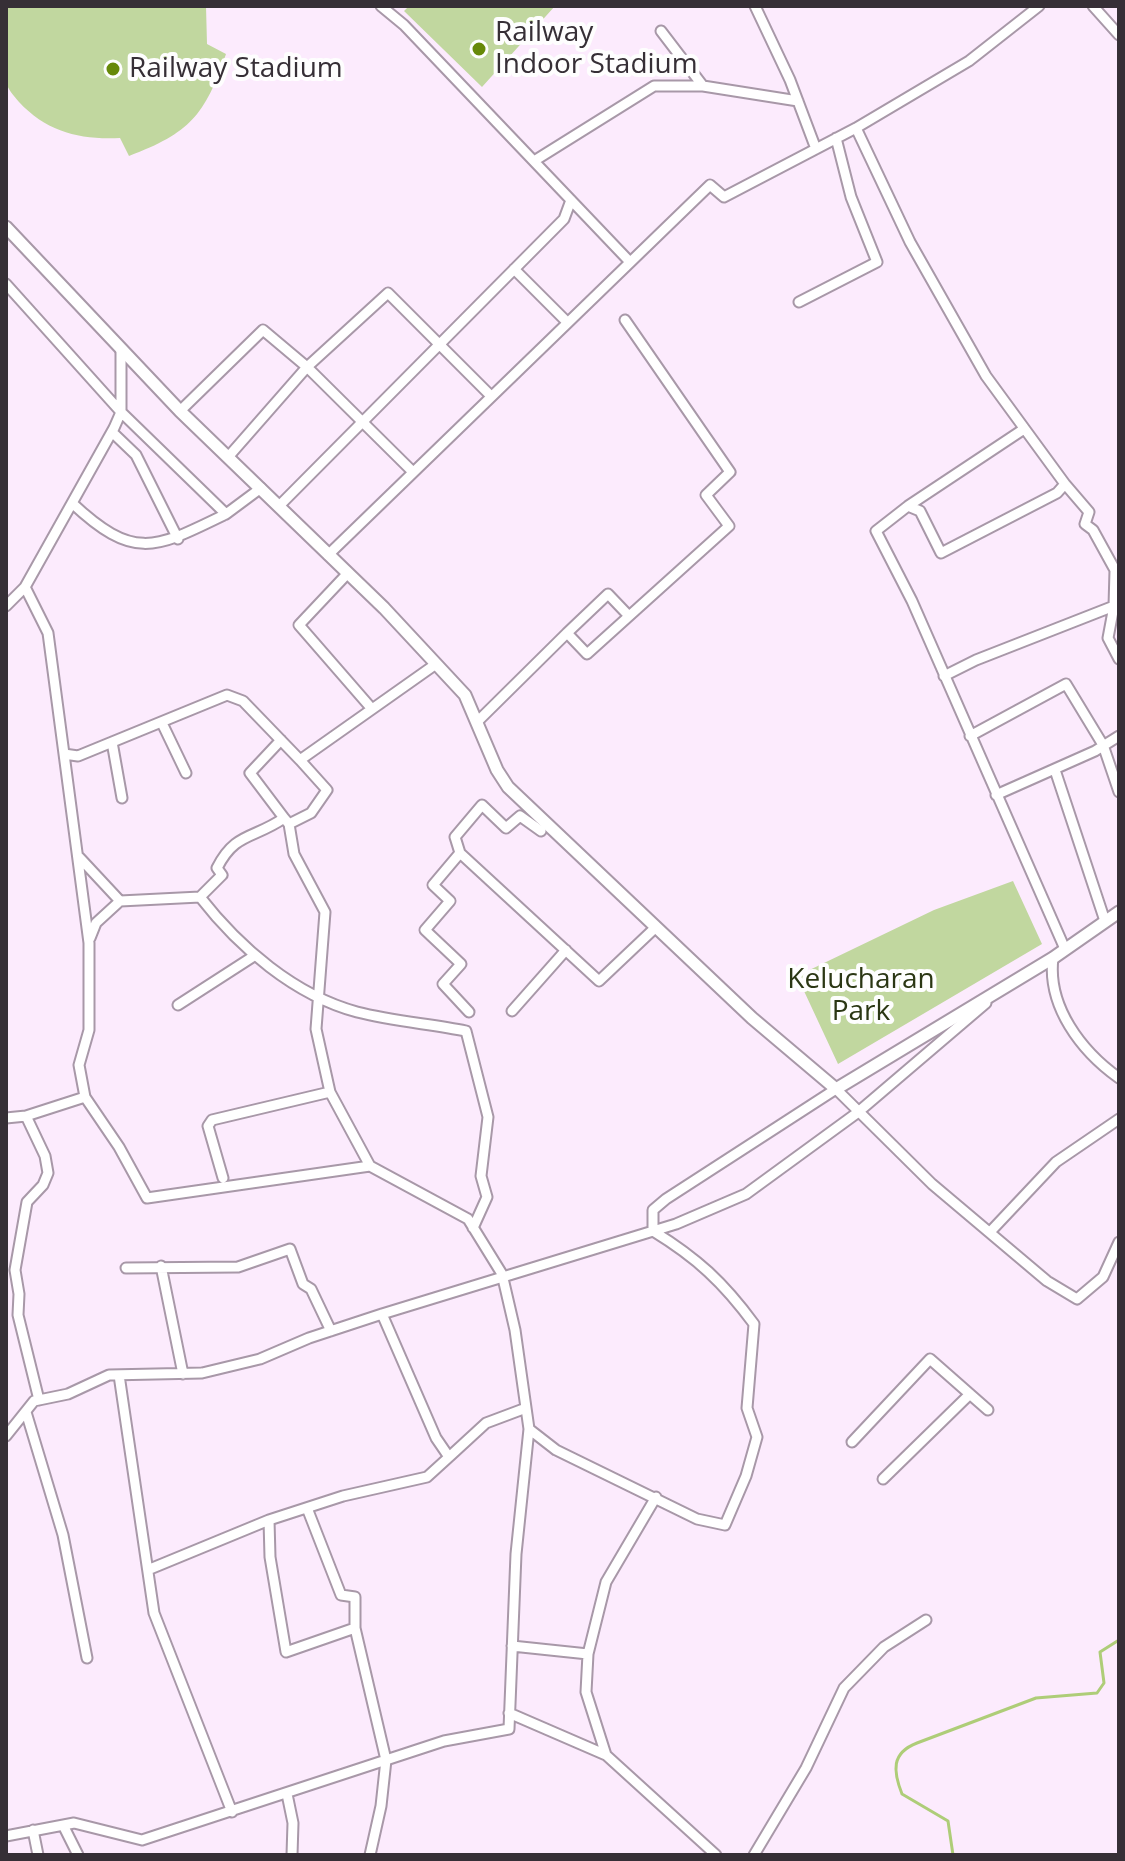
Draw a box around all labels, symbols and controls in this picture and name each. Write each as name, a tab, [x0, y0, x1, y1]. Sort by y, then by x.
place label: Railway Indoor Stadium	[495, 16, 698, 82]
marker: Railway Indoor Stadium	[470, 40, 488, 58]
place label: Railway Stadium	[129, 52, 343, 86]
marker: Railway Stadium	[104, 60, 122, 78]
park label: Kelucharan Park	[787, 963, 935, 1029]

